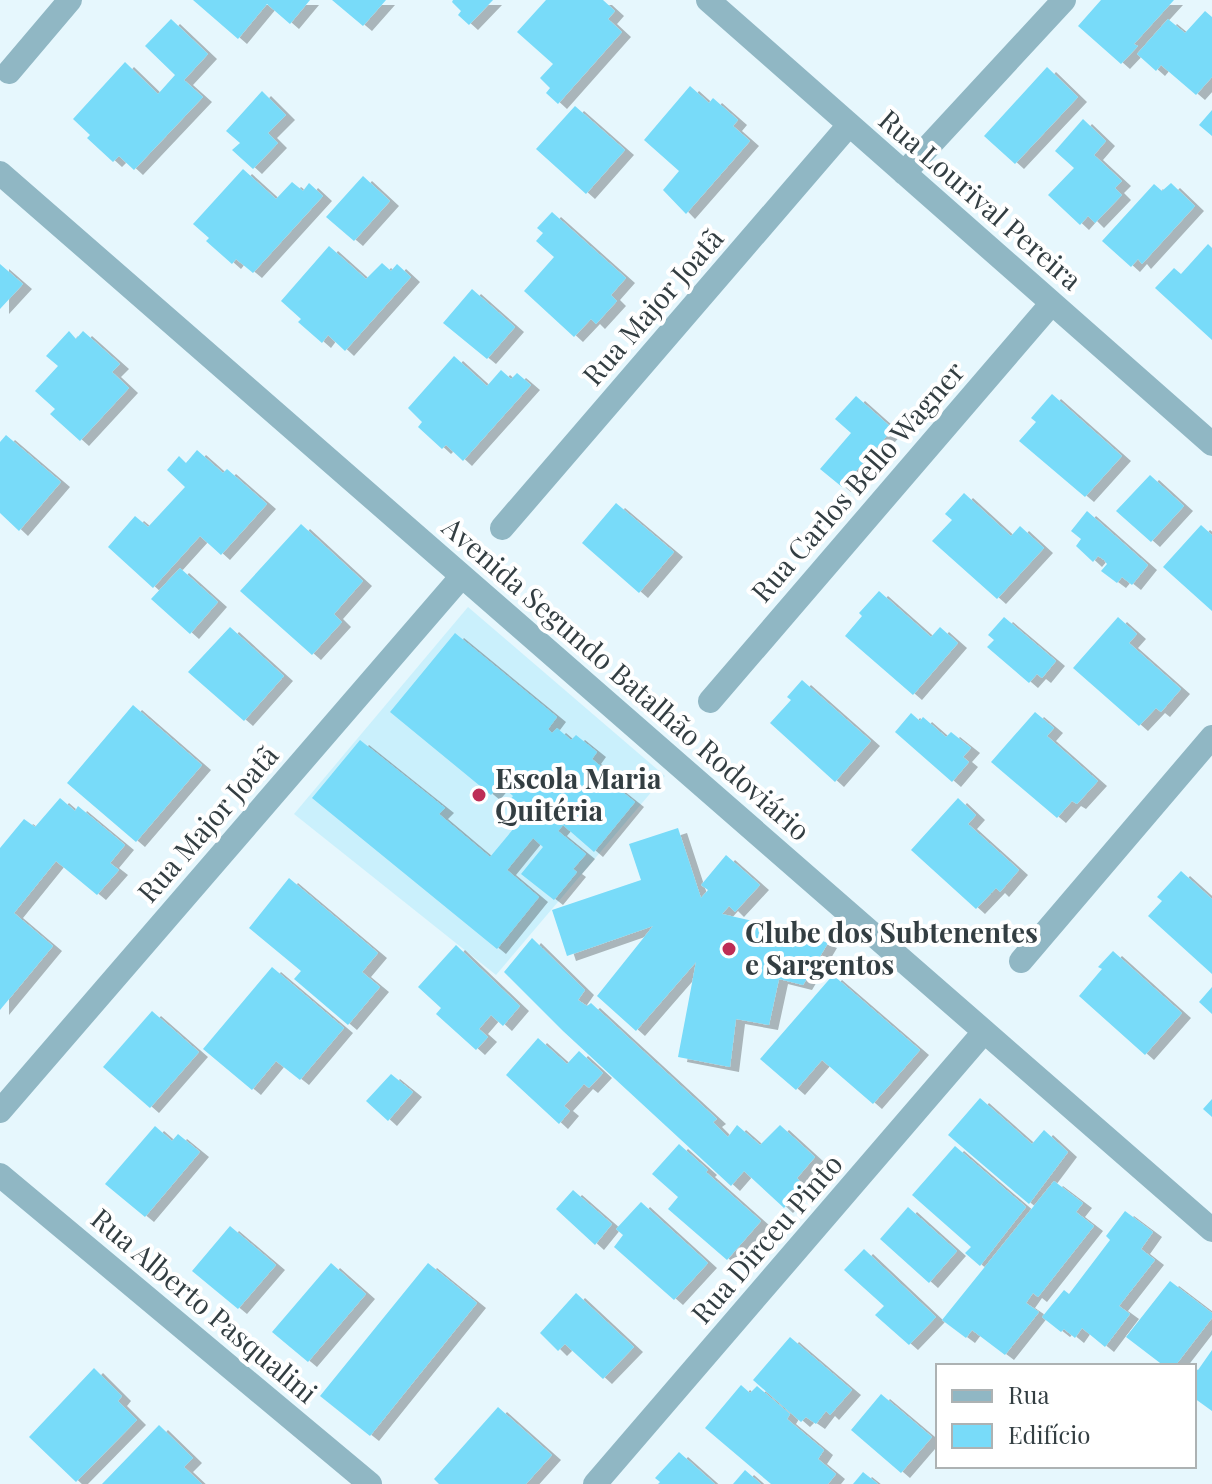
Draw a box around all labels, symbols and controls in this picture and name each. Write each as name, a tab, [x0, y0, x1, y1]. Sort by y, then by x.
street label: Rua Lourival Pereira	[872, 101, 1090, 297]
street label: Rua Major Joatã	[573, 220, 730, 392]
street label: Rua Carlos Bello Wagner	[742, 352, 972, 609]
street label: Avenida Segundo Batalhão Rodoviário	[435, 507, 819, 848]
street label: Rua Major Joatã	[128, 737, 285, 909]
place label: Escola Maria Quitéria	[495, 759, 662, 828]
marker: Escola Maria Quitéria	[470, 786, 488, 804]
place label: Clube dos Subtenentes e Sargentos	[745, 913, 1038, 982]
marker: Clube dos Subtenentes e Sargentos	[720, 940, 738, 958]
street label: Rua Dirceu Pinto	[682, 1146, 850, 1331]
street label: Rua Alberto Pasqualini	[84, 1199, 326, 1410]
legend	[936, 1364, 1196, 1468]
text: Rua	[1008, 1378, 1049, 1410]
text: Edifício	[1008, 1418, 1090, 1450]

